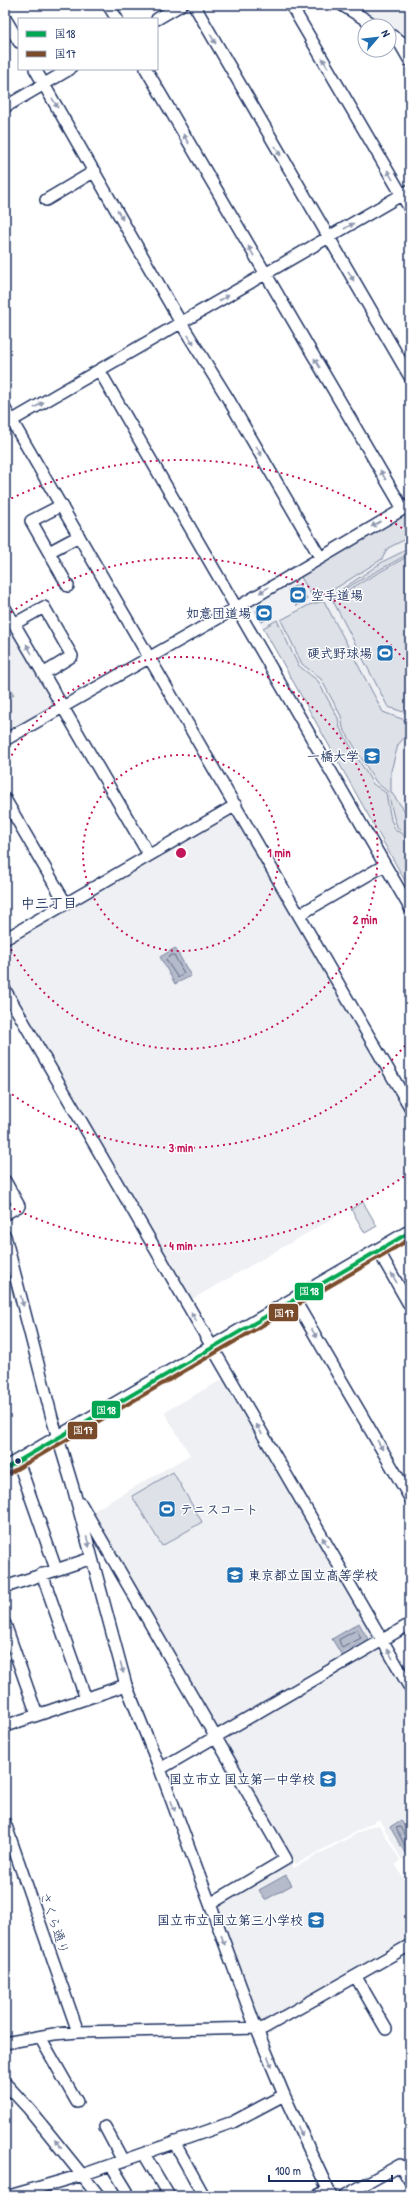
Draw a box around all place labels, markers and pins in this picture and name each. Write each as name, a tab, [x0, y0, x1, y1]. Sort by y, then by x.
sports icon: 空手道場	[288, 585, 308, 605]
place label: 空手道場	[311, 586, 363, 604]
sports icon: 如意団道場	[254, 603, 274, 623]
place label: 如意団道場	[186, 604, 251, 622]
sports icon: 硬式野球場	[375, 643, 395, 663]
place label: 硬式野球場	[307, 644, 372, 662]
school or university icon: 一橋大学	[362, 746, 382, 766]
place label: 一橋大学	[307, 747, 359, 765]
centre of rings	[174, 846, 188, 860]
unlabelled marker	[13, 1456, 23, 1466]
sports icon: テニスコート	[157, 1499, 177, 1519]
place label: テニスコート	[180, 1500, 258, 1518]
school or university icon: 東京都立国立高等学校	[225, 1565, 245, 1585]
place label: 東京都立国立高等学校	[248, 1566, 378, 1584]
school or university icon: 国立市立 国立第一中学校	[318, 1769, 338, 1789]
place label: 国立市立 国立第一中学校	[169, 1770, 315, 1788]
school or university icon: 国立市立 国立第三小学校	[306, 1910, 326, 1930]
place label: 国立市立 国立第三小学校	[157, 1911, 303, 1929]

